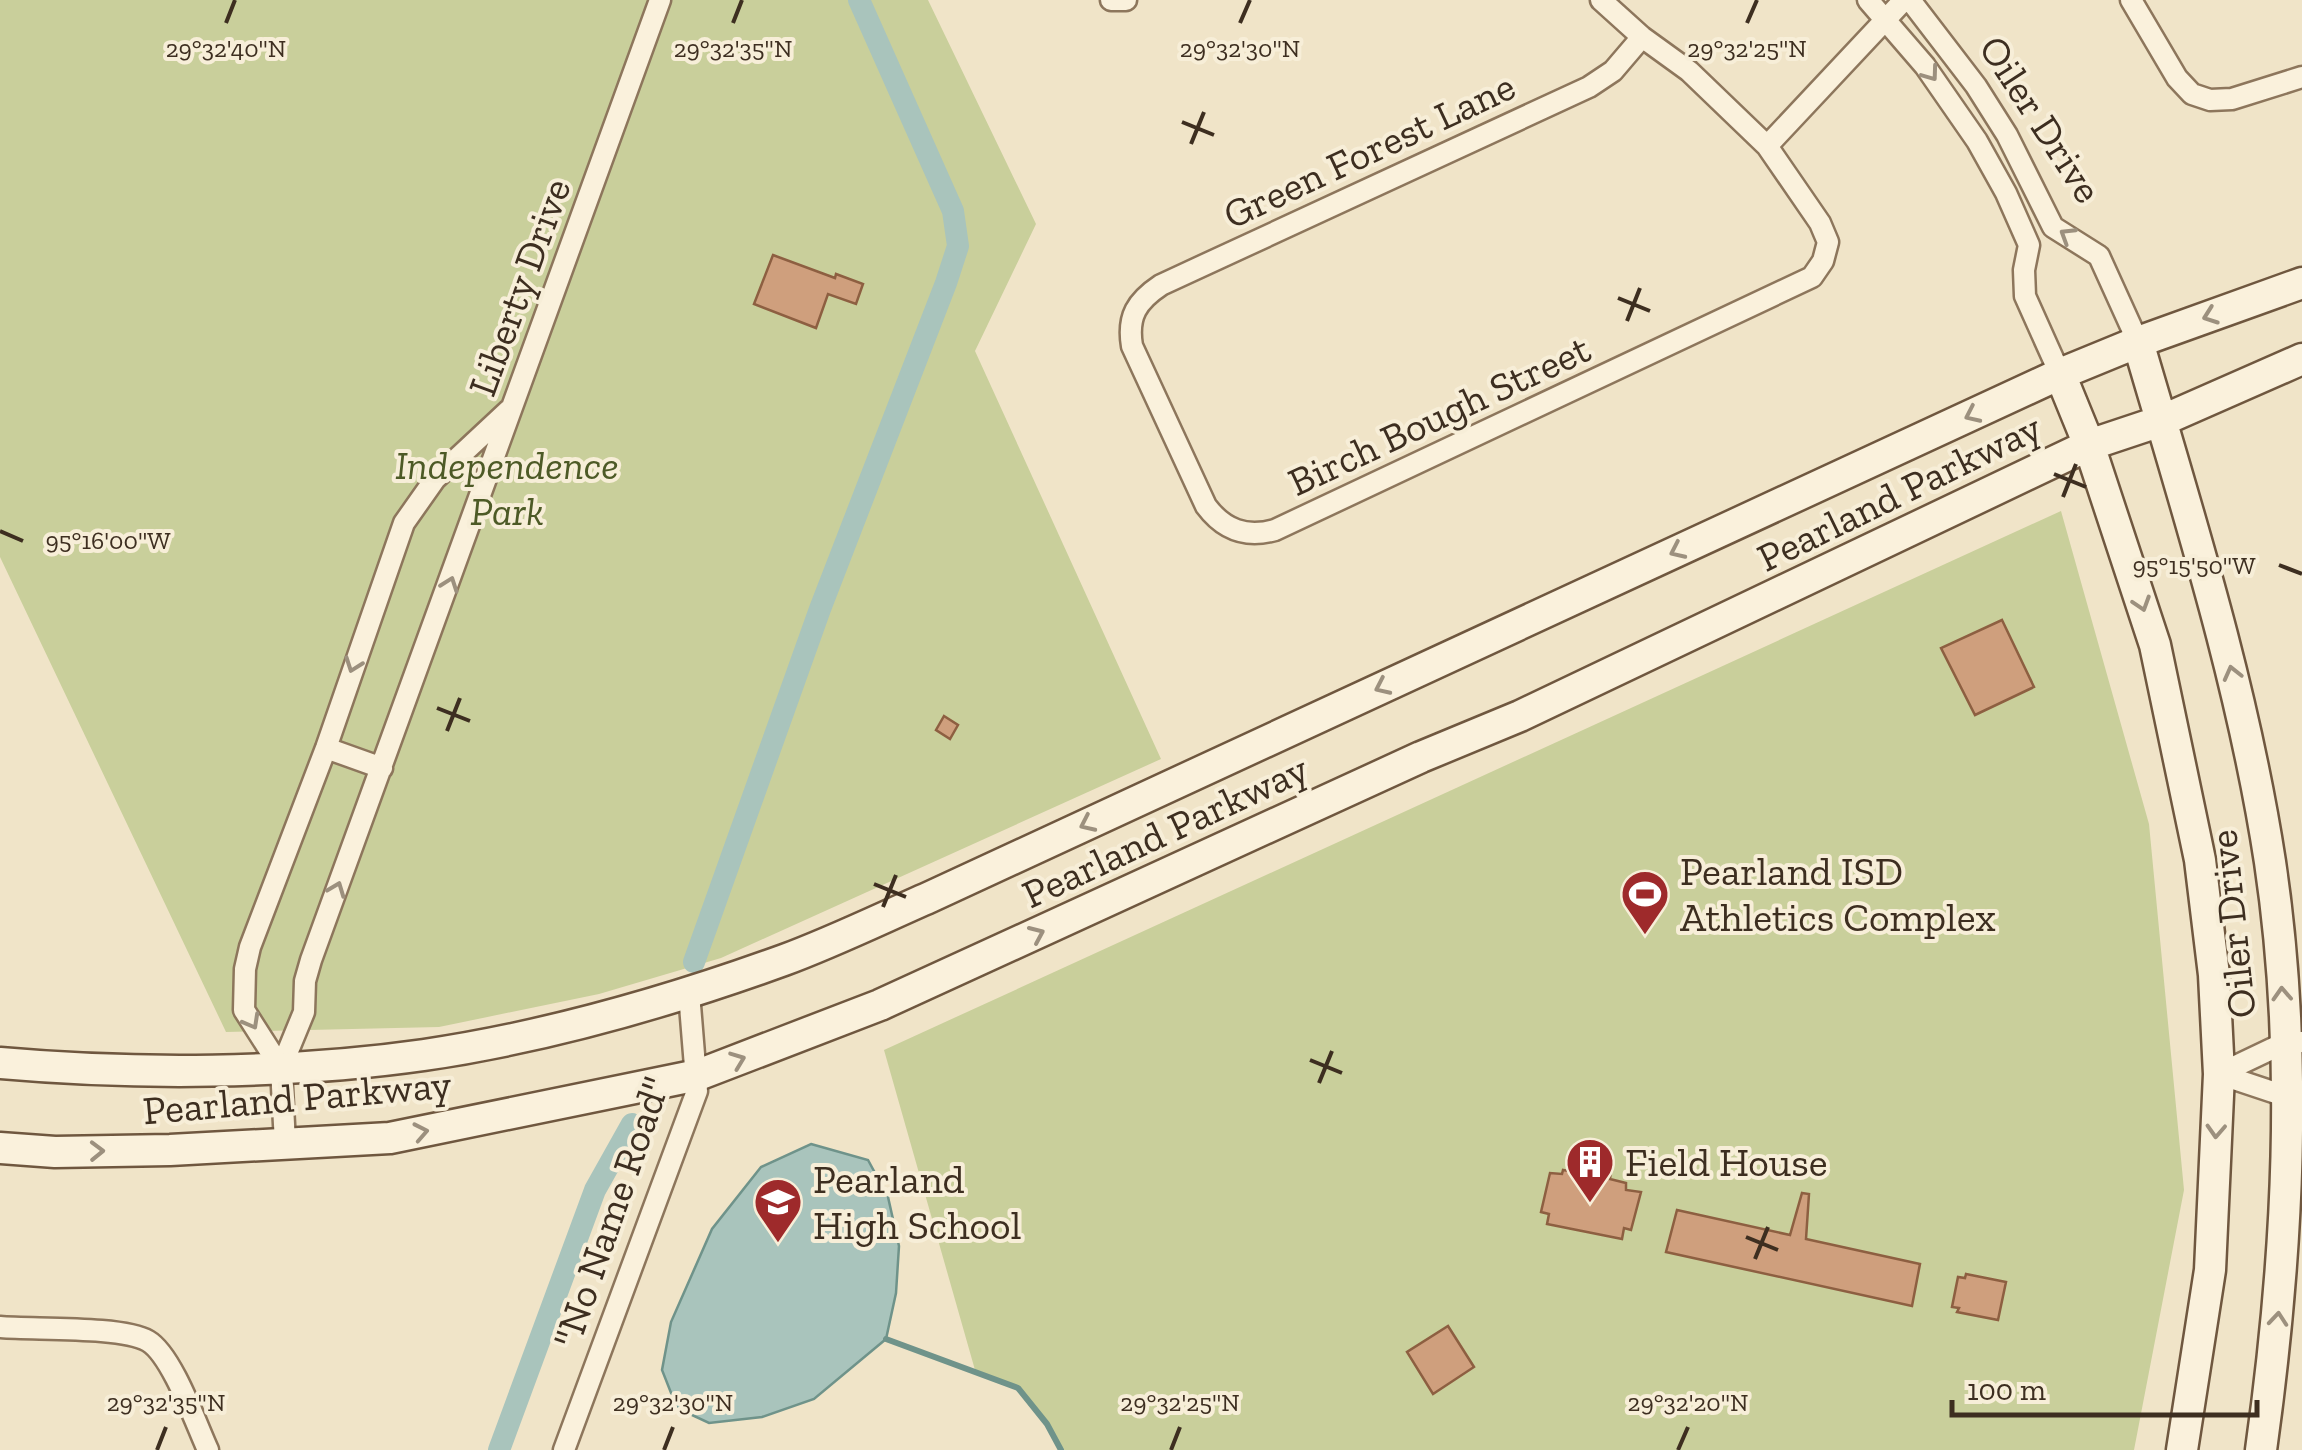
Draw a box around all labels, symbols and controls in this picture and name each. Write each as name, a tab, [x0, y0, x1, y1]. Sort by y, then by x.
street label: Oiler Drive	[1969, 27, 2113, 211]
text: 29°32'40"N	[166, 33, 286, 63]
text: 29°32'35"N	[674, 33, 792, 63]
text: 29°32'30"N	[1180, 33, 1300, 63]
text: 29°32'25"N	[1687, 33, 1807, 63]
street label: Green Forest Lane	[1216, 61, 1522, 239]
one-way arrow	[1919, 63, 1937, 81]
street label: Liberty Drive	[458, 172, 580, 402]
one-way arrow	[2060, 228, 2078, 247]
one-way arrow	[2203, 304, 2220, 325]
street label: Birch Bough Street	[1281, 324, 1598, 506]
street label: Pearland Parkway	[1749, 402, 2049, 581]
one-way arrow	[1964, 402, 1982, 422]
park label: Independence Park	[395, 441, 619, 535]
text: 95°16'00"W	[45, 525, 171, 555]
one-way arrow	[1669, 539, 1687, 559]
text: 95°15'50"W	[2132, 550, 2256, 580]
one-way arrow	[438, 577, 459, 594]
one-way arrow	[2131, 595, 2151, 612]
one-way arrow	[344, 655, 365, 672]
one-way arrow	[2223, 665, 2244, 682]
one-way arrow	[1374, 675, 1392, 695]
street label: Pearland Parkway	[1015, 744, 1316, 918]
one-way arrow	[1079, 812, 1097, 832]
street label: Oiler Drive	[2198, 827, 2266, 1021]
place label: Pearland ISD Athletics Complex	[1680, 847, 1996, 941]
sports icon: Pearland ISD Athletics Complex	[1619, 868, 1671, 936]
one-way arrow	[325, 881, 345, 899]
one-way arrow	[1027, 926, 1045, 946]
one-way arrow	[2272, 985, 2293, 1001]
one-way arrow	[240, 1011, 260, 1029]
one-way arrow	[728, 1052, 746, 1072]
street label: Pearland Parkway	[141, 1060, 454, 1134]
street label: "No Name Road"	[542, 1070, 680, 1354]
one-way arrow	[413, 1122, 430, 1143]
one-way arrow	[2206, 1124, 2227, 1140]
building icon: Field House	[1564, 1136, 1616, 1204]
place label: Field House	[1625, 1138, 1828, 1186]
one-way arrow	[90, 1140, 106, 1162]
place label: Pearland High School	[813, 1155, 1021, 1249]
school or university icon: Pearland High School	[752, 1176, 804, 1244]
one-way arrow	[2266, 1310, 2288, 1326]
scale bar	[1952, 1355, 2257, 1417]
text: 100 m	[1967, 1372, 2046, 1408]
text: 29°32'35"N	[107, 1387, 225, 1417]
text: 29°32'30"N	[613, 1387, 733, 1417]
text: 29°32'25"N	[1120, 1387, 1240, 1417]
text: 29°32'20"N	[1628, 1387, 1748, 1417]

